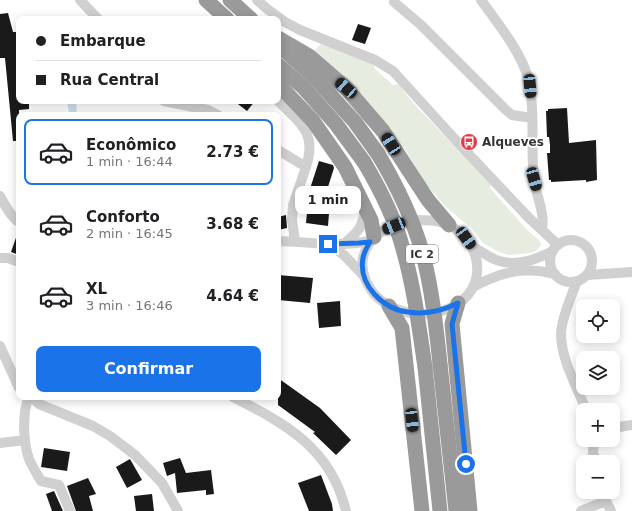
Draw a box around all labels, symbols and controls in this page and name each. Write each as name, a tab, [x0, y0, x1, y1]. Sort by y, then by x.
text: Embarque	[60, 32, 146, 50]
text: Rua Central	[60, 71, 159, 89]
car	[523, 74, 537, 98]
car	[333, 76, 359, 100]
car	[379, 131, 403, 157]
bus stop icon: Alqueves	[459, 132, 479, 152]
icon: car	[38, 134, 74, 170]
place label: Alqueves	[482, 135, 544, 149]
text: Econômico	[86, 136, 176, 154]
text: 2.73 €	[206, 143, 259, 161]
text: 1 min · 16:44	[86, 154, 173, 169]
car	[525, 166, 543, 192]
callout: 1 min	[295, 186, 361, 214]
text: 1 min	[308, 192, 348, 207]
icon: car	[38, 206, 74, 242]
text: Conforto	[86, 208, 160, 226]
text: 3.68 €	[206, 215, 259, 233]
car	[381, 216, 407, 236]
car	[454, 225, 478, 251]
text: 2 min · 16:45	[86, 226, 173, 241]
route end	[319, 235, 337, 253]
road number: IC 2	[406, 245, 438, 263]
icon: car	[38, 278, 74, 314]
text: XL	[86, 280, 107, 298]
text: 4.64 €	[206, 287, 259, 305]
text: 3 min · 16:46	[86, 298, 173, 313]
map controls	[576, 299, 620, 499]
button: locate	[576, 299, 620, 343]
button: Confirmar	[36, 346, 261, 392]
button: layers	[576, 351, 620, 395]
button: +	[576, 403, 620, 447]
car	[405, 407, 419, 433]
route start	[457, 455, 475, 473]
button: −	[576, 455, 620, 499]

